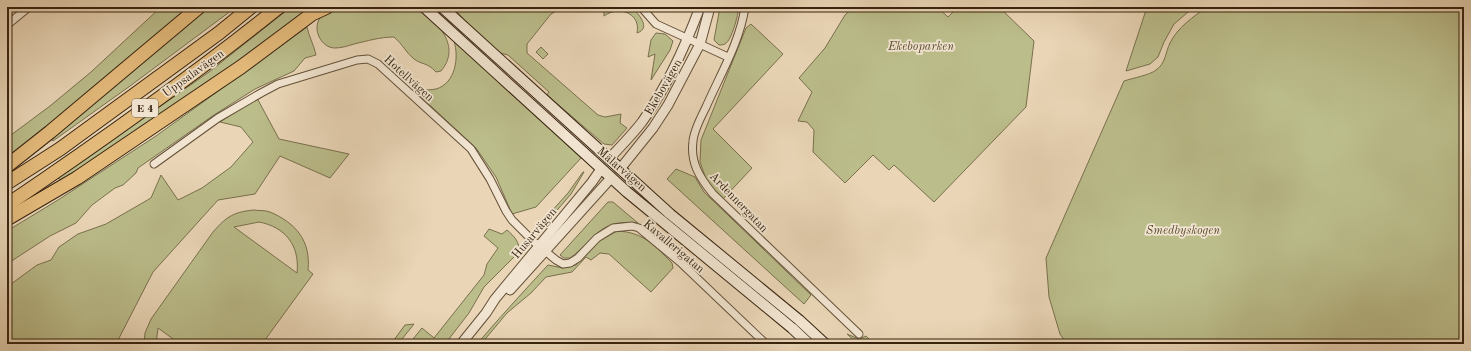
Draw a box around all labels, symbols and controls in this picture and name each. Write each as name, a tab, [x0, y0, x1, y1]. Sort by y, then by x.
park label: Ekeboparken	[887, 41, 954, 53]
street label: Uppsalavägen	[161, 47, 227, 100]
street label: Hotellvägen	[381, 53, 436, 104]
street label: Ekebovägen	[643, 57, 685, 118]
road number: E 4	[132, 99, 158, 117]
street label: Mälarvägen	[594, 145, 649, 195]
street label: Ardennergatan	[707, 170, 770, 235]
street label: Husarvägen	[510, 205, 560, 262]
street label: Kavallerigatan	[641, 218, 707, 276]
park label: Smedbyskogen	[1146, 225, 1220, 237]

